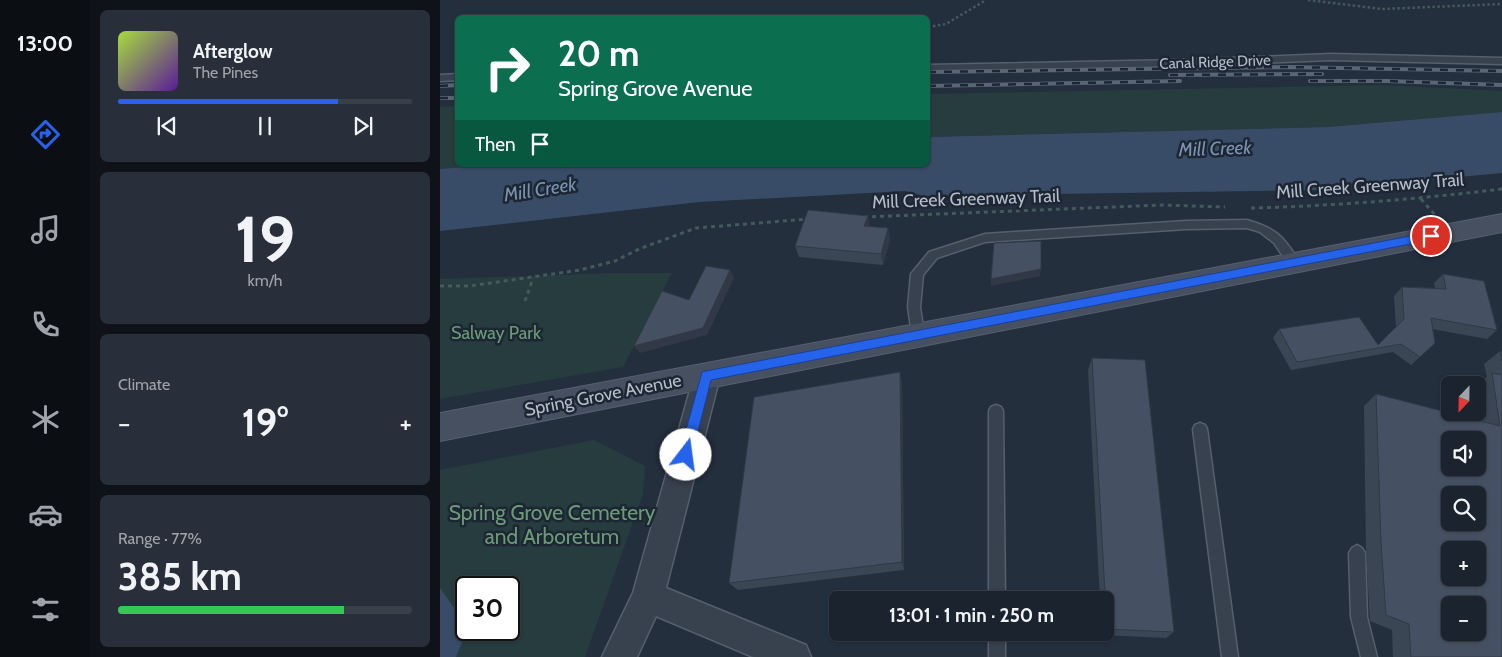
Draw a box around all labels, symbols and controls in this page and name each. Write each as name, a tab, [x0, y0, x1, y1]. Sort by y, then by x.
text: 13:00	[17, 30, 73, 57]
text: 20 m	[558, 32, 640, 75]
icon: right	[475, 35, 540, 100]
text: Afterglow	[193, 40, 273, 63]
street label: Canal Ridge Drive	[1159, 51, 1271, 73]
text: The Pines	[193, 63, 258, 82]
text: Spring Grove Avenue	[558, 75, 753, 102]
icon: previous	[153, 112, 181, 140]
icon: pause	[251, 112, 279, 140]
icon: next	[349, 112, 377, 140]
icon: directions	[28, 117, 63, 152]
icon: arrive	[526, 130, 554, 158]
text: Then	[475, 133, 516, 156]
water label: Mill Creek	[1177, 136, 1253, 161]
street label: Mill Creek Greenway Trail	[1275, 168, 1465, 204]
water label: Mill Creek	[501, 172, 579, 207]
street label: Mill Creek Greenway Trail	[872, 185, 1061, 213]
text: 19	[235, 199, 295, 278]
icon: music	[28, 212, 63, 247]
pin	[1410, 215, 1452, 257]
icon: arrive	[1417, 222, 1445, 250]
text: km/h	[247, 271, 283, 290]
icon: phone	[28, 307, 63, 342]
park label: Salway Park	[451, 322, 542, 344]
street label: Spring Grove Avenue	[523, 369, 683, 421]
text: Climate	[118, 375, 170, 394]
north arrow	[1441, 376, 1486, 421]
map controls	[1441, 376, 1486, 641]
text: 19°	[242, 399, 288, 446]
icon: climate	[28, 402, 63, 437]
text: −	[118, 406, 130, 440]
text: +	[400, 406, 412, 440]
position arrow	[659, 428, 711, 480]
button: sound	[1441, 431, 1486, 476]
button: search	[1441, 486, 1486, 531]
icon: car	[28, 497, 63, 532]
park label: Spring Grove Cemetery and Arboretum	[449, 500, 656, 549]
text: Range · 77%	[118, 529, 202, 548]
button: +	[1441, 541, 1486, 586]
text: 385 km	[118, 553, 242, 600]
speed limit sign: 30	[455, 576, 520, 641]
icon: filters	[28, 592, 63, 627]
button: −	[1441, 596, 1486, 641]
text: 13:01 · 1 min · 250 m	[889, 604, 1054, 627]

